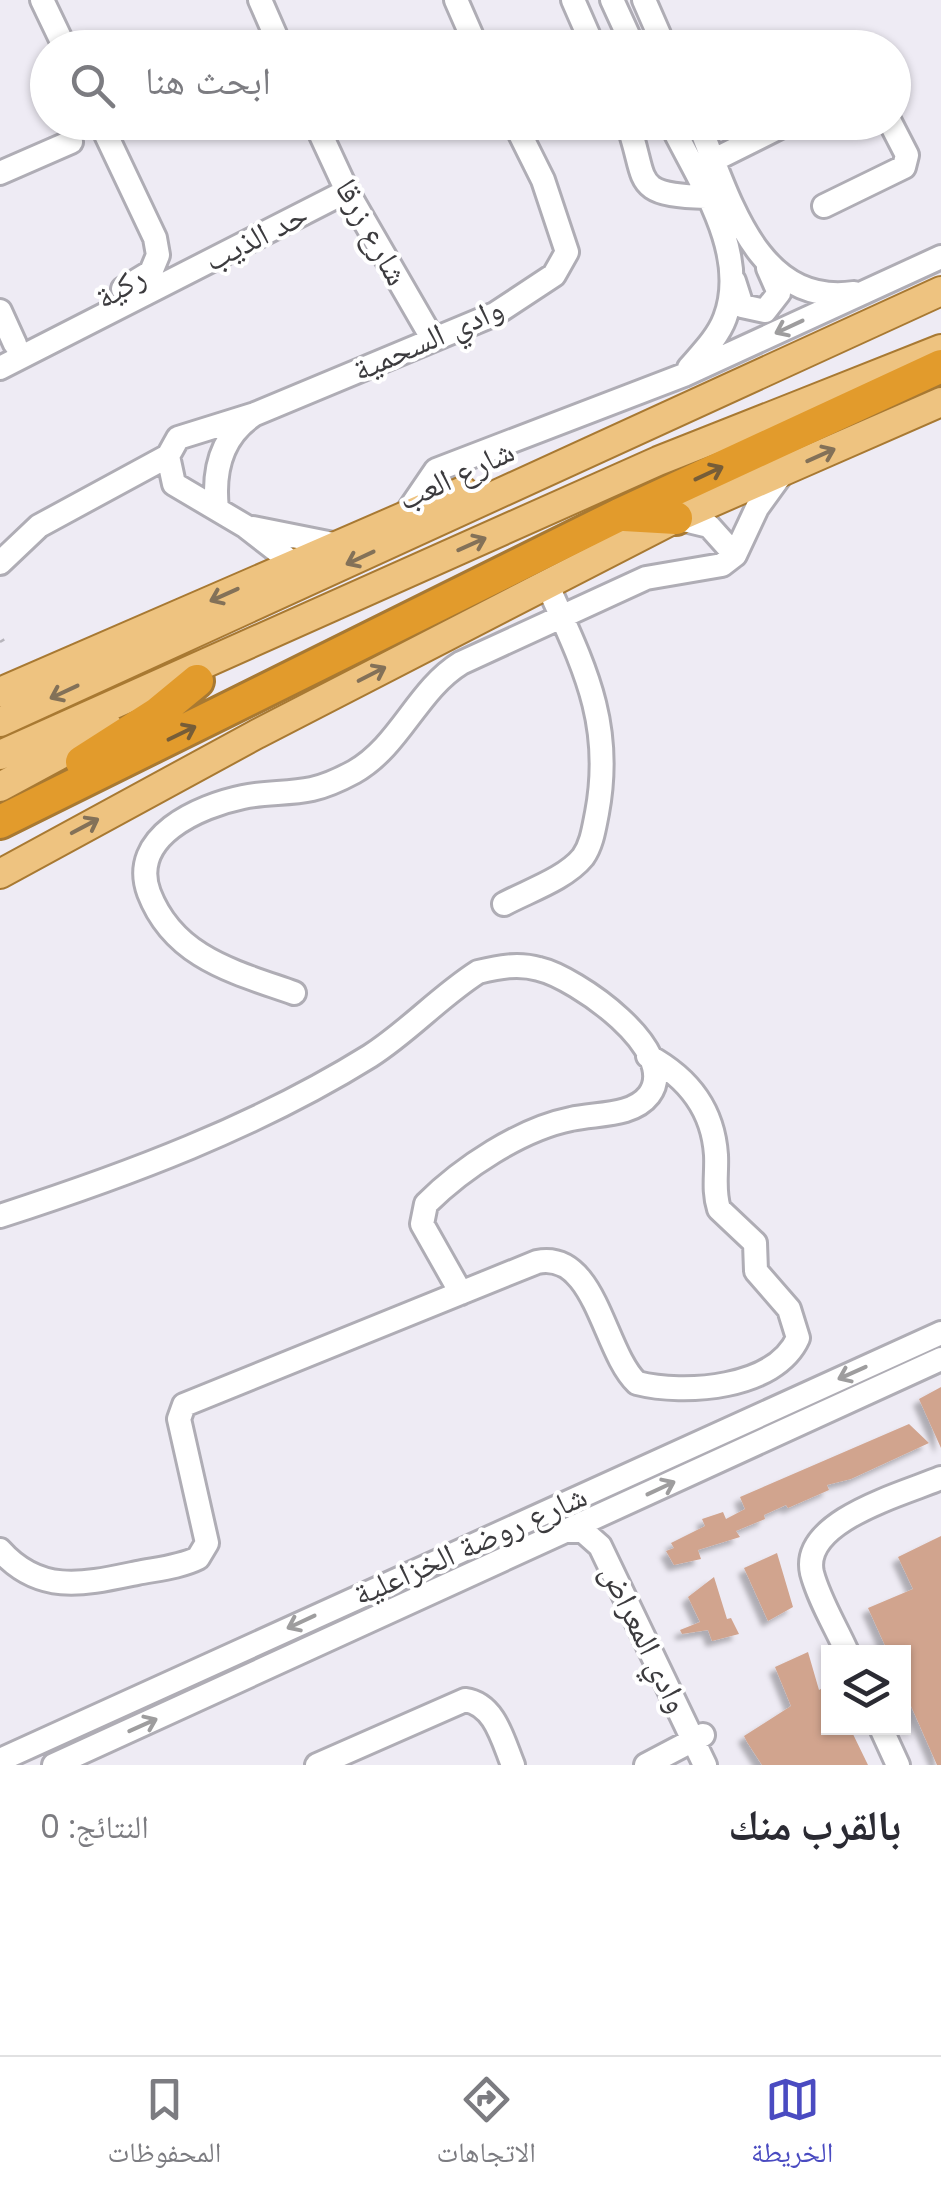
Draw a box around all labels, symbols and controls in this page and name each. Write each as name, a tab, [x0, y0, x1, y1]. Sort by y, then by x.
search box	[30, 30, 911, 140]
text: ابحث هنا	[145, 54, 271, 107]
icon: search	[65, 58, 120, 113]
street label: شارع زرقا	[325, 170, 420, 293]
street label: حد الذيب	[196, 191, 315, 282]
street label: ركية	[86, 254, 154, 319]
street label: وادي السحمية	[345, 285, 511, 395]
one-way arrow	[775, 318, 805, 337]
street label: شارع العب	[390, 428, 521, 521]
one-way arrow	[805, 445, 836, 463]
one-way arrow	[693, 463, 723, 482]
one-way arrow	[456, 534, 487, 552]
one-way arrow	[346, 549, 376, 568]
one-way arrow	[209, 587, 240, 605]
one-way arrow	[356, 664, 386, 683]
one-way arrow	[50, 683, 80, 702]
one-way arrow	[167, 723, 196, 742]
one-way arrow	[69, 816, 99, 835]
one-way arrow	[837, 1365, 868, 1383]
street label: شارع روضة الخزاعلية	[346, 1473, 594, 1616]
one-way arrow	[645, 1478, 676, 1496]
street label: وادي المعراض	[587, 1556, 701, 1721]
one-way arrow	[287, 1614, 317, 1633]
map controls	[821, 1645, 911, 1735]
button: layers	[821, 1645, 911, 1735]
one-way arrow	[127, 1714, 157, 1733]
text: بالقرب منك	[728, 1796, 901, 1855]
text: النتائج: 0	[40, 1804, 149, 1849]
tab: المحفوظات	[108, 2072, 221, 2180]
tab: الاتجاهات	[437, 2072, 536, 2180]
tab: الخريطة	[751, 2072, 833, 2180]

